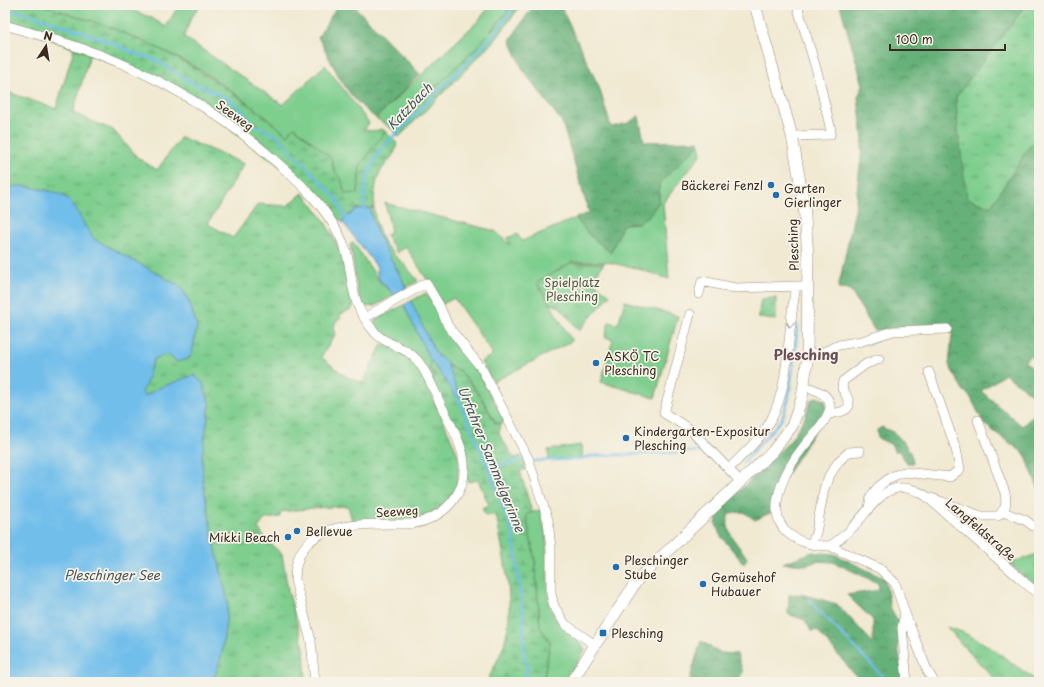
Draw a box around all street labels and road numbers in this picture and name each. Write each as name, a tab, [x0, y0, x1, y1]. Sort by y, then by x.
street label: Seeweg	[212, 95, 258, 135]
street label: Plesching	[783, 218, 803, 271]
street label: Langfeldstraße	[942, 493, 1020, 565]
street label: Seeweg	[375, 501, 419, 521]

